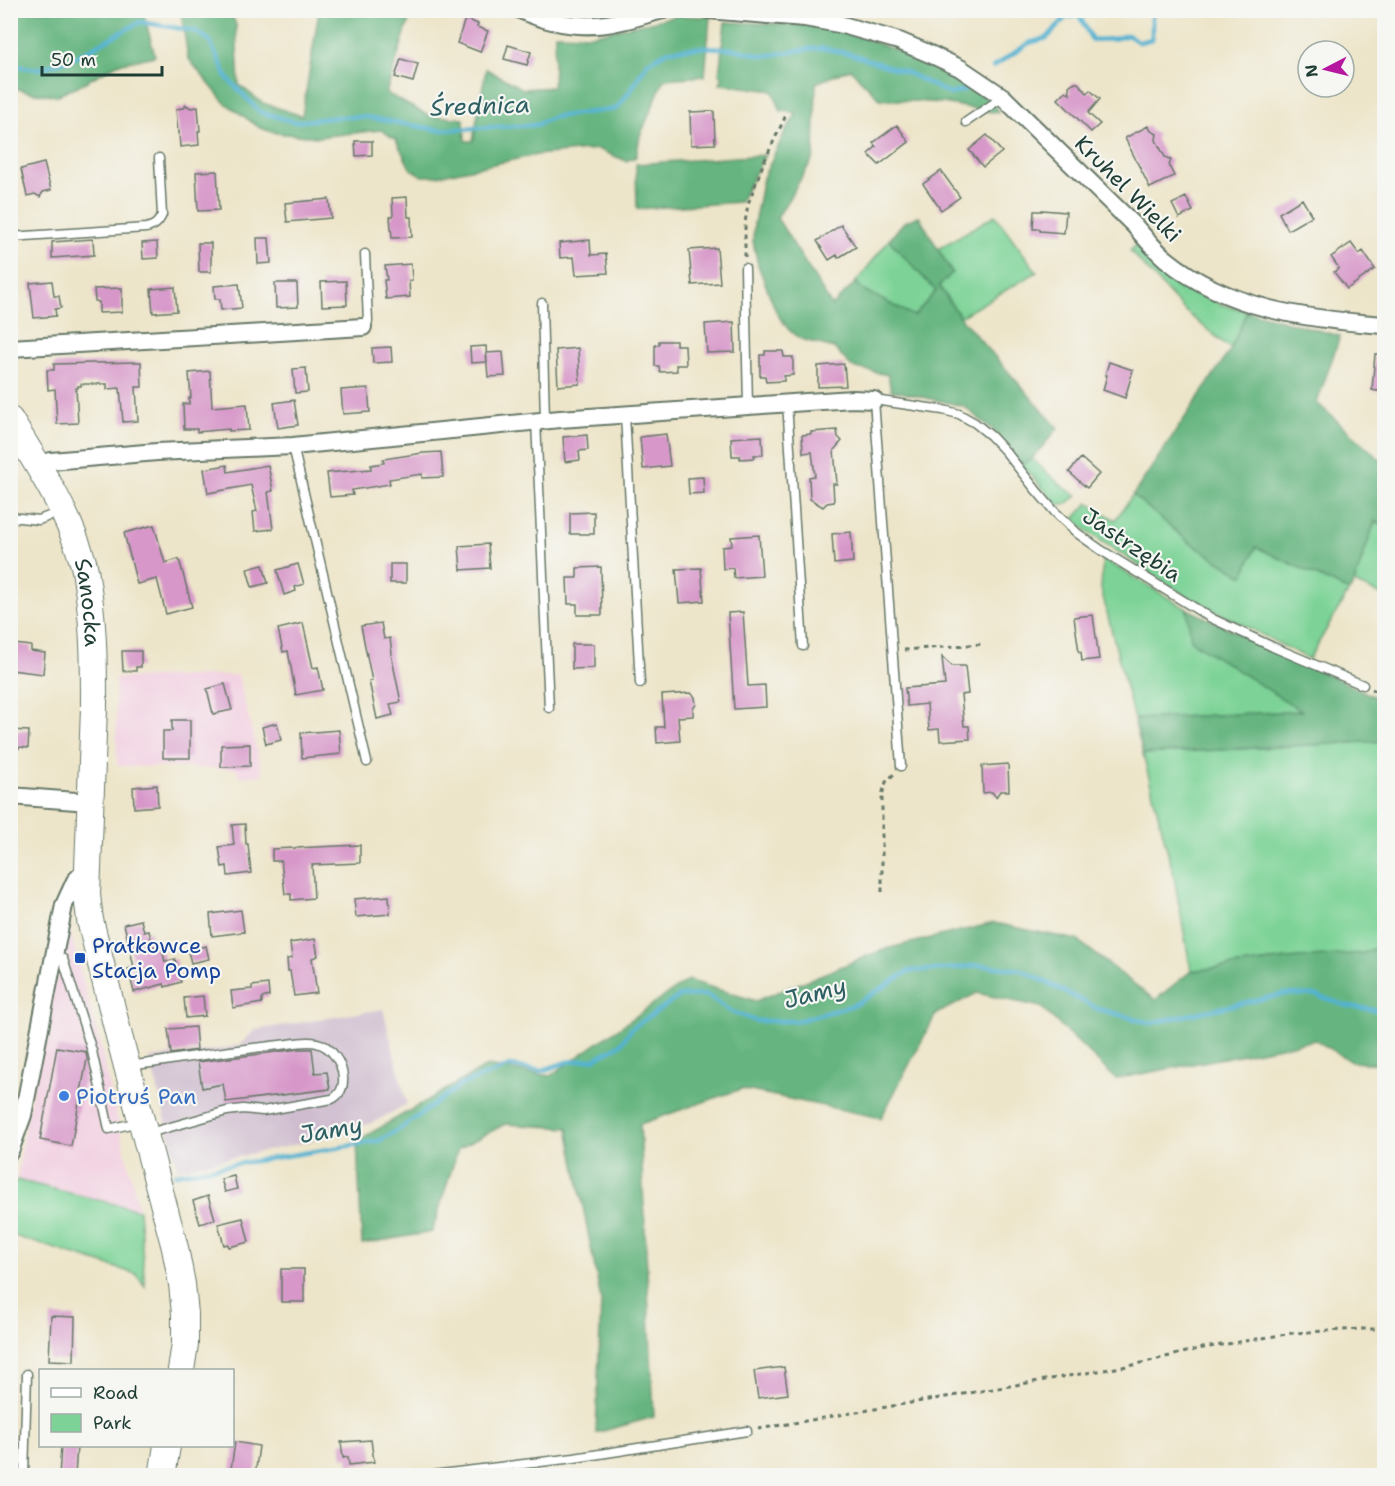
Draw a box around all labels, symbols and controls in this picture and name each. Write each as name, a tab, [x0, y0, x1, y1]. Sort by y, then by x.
scale bar	[42, 39, 162, 77]
north arrow	[1296, 39, 1356, 99]
text: 50 m	[51, 48, 96, 72]
text: N	[1300, 63, 1323, 78]
water label: Średnica	[429, 88, 531, 124]
street label: Kruhel Wielki	[1068, 129, 1188, 249]
street label: Jastrzębia	[1077, 501, 1187, 589]
street label: Sanocka	[68, 555, 108, 647]
place label: Prałkowce Stacja Pomp	[92, 931, 221, 985]
marker: Prałkowce Stacja Pomp	[73, 951, 87, 965]
water label: Jamy	[780, 970, 850, 1016]
place label: Piotruś Pan	[76, 1082, 196, 1111]
marker: Piotruś Pan	[57, 1089, 71, 1103]
water label: Jamy	[297, 1109, 365, 1151]
legend	[39, 1369, 234, 1447]
text: Road	[93, 1381, 138, 1405]
text: Park	[93, 1411, 132, 1435]

